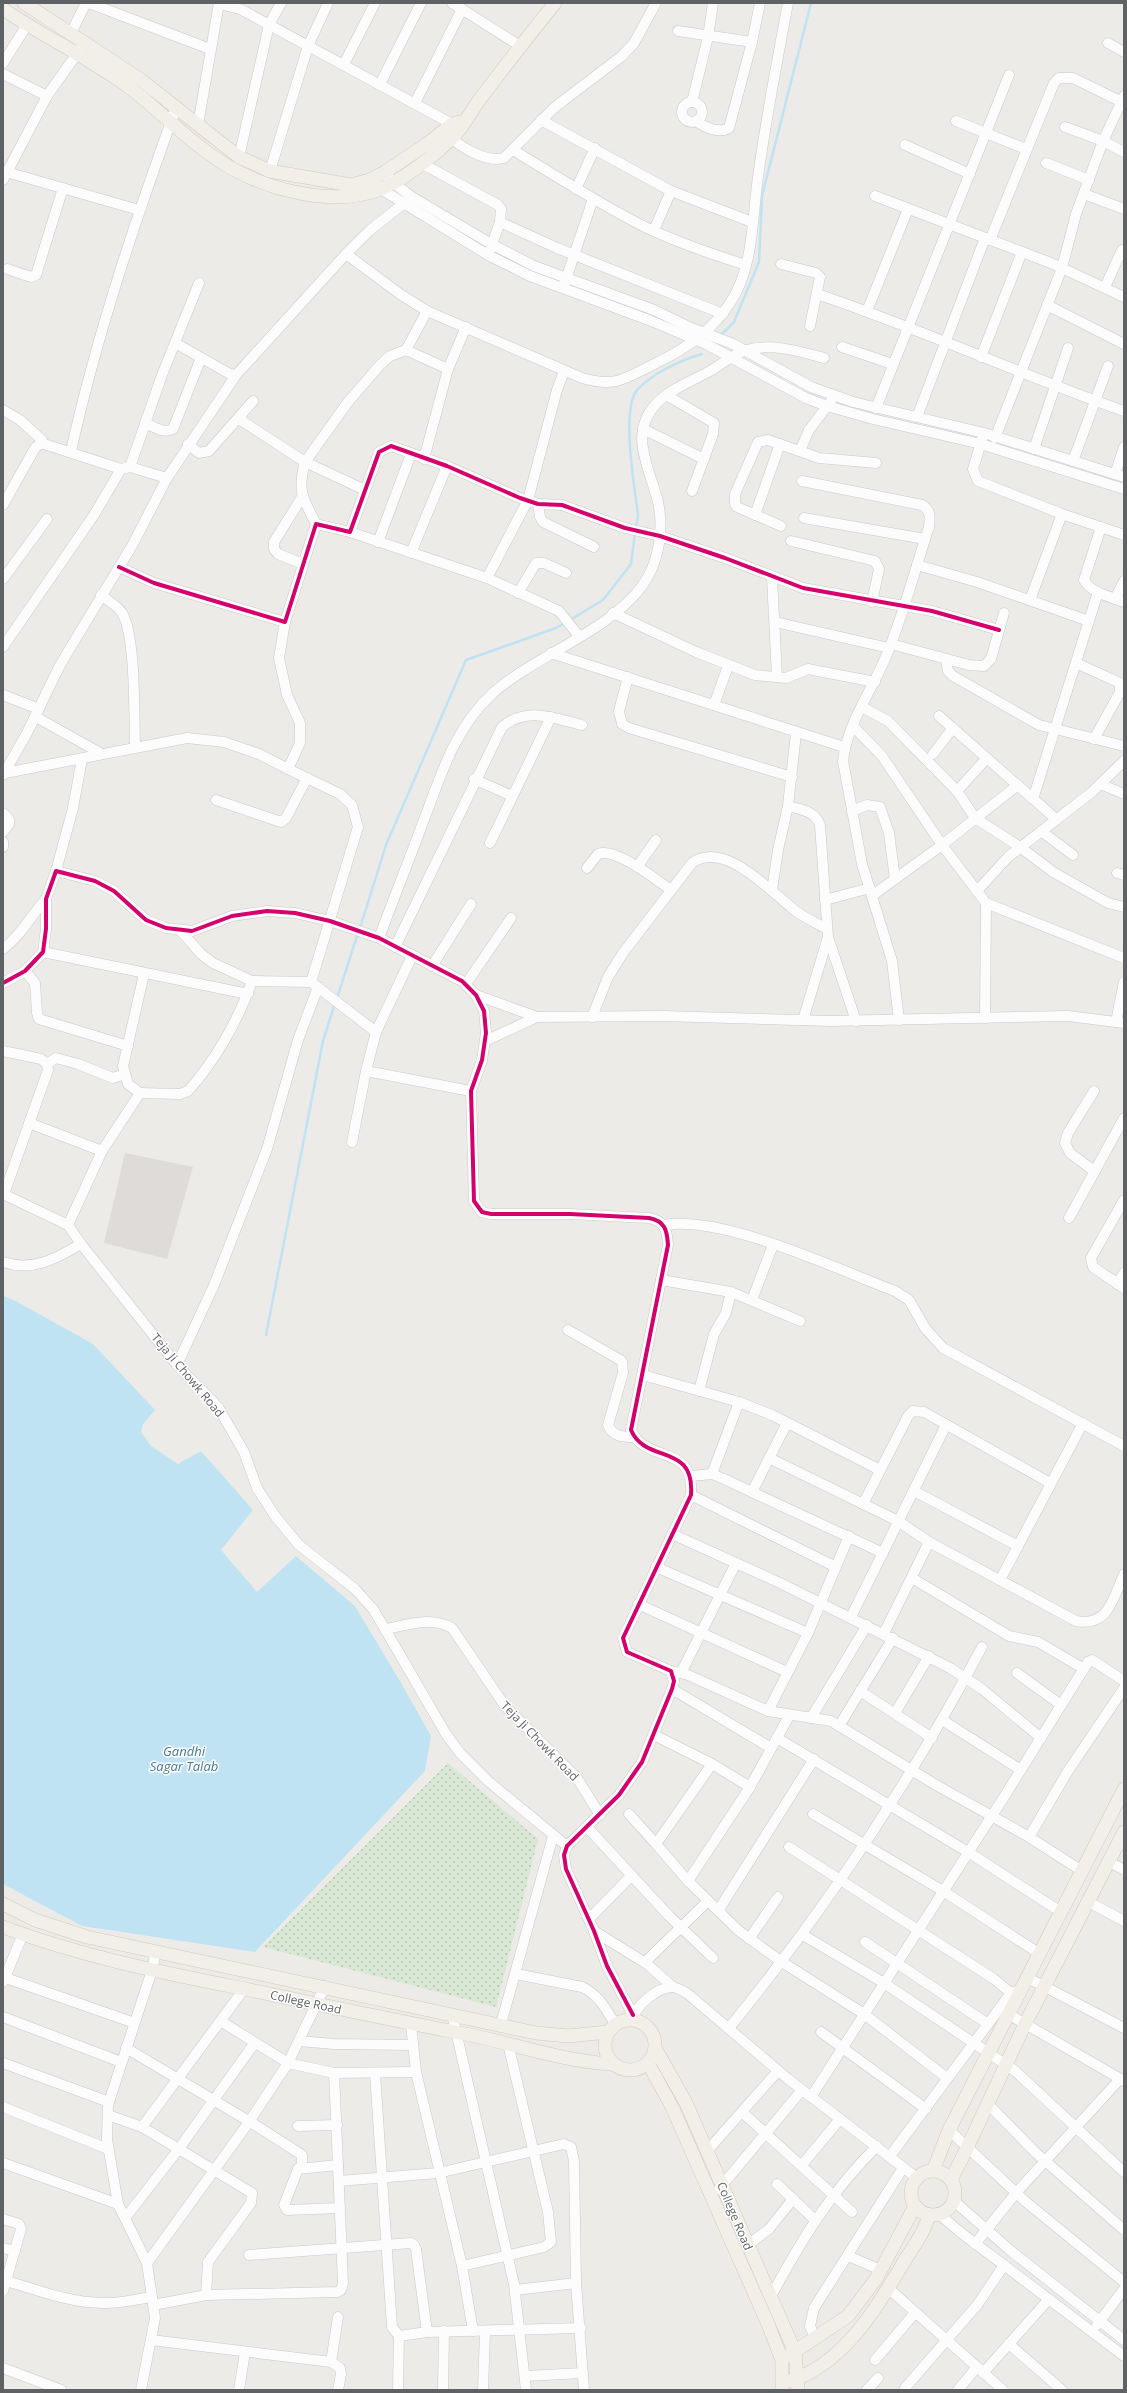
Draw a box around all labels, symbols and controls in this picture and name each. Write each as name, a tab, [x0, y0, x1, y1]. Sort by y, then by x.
street label: Teja Ji Chowk Road	[148, 1329, 228, 1421]
street label: Teja Ji Chowk Road	[497, 1697, 583, 1785]
water label: Gandhi Sagar Talab	[150, 1742, 218, 1775]
street label: College Road	[269, 1986, 343, 2018]
street label: College Road	[713, 2179, 757, 2253]

